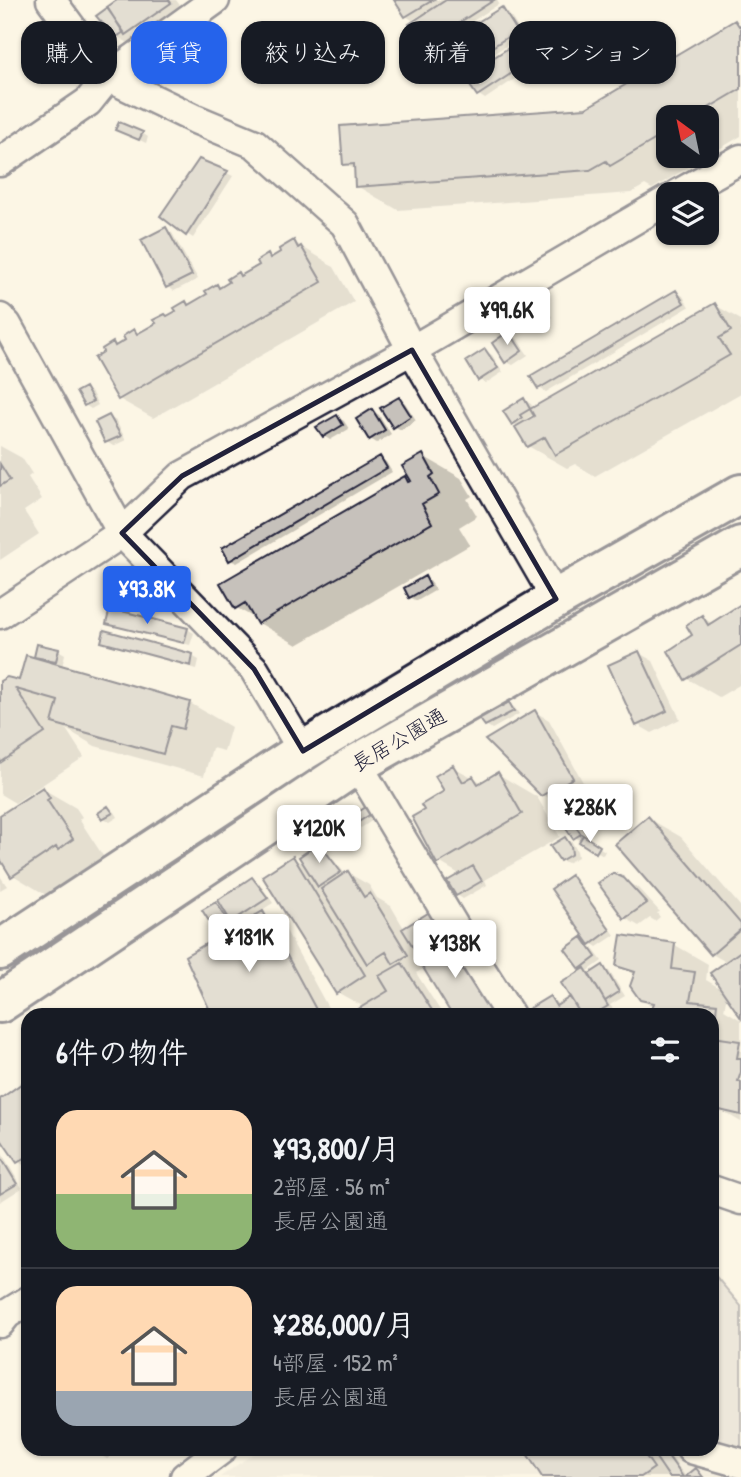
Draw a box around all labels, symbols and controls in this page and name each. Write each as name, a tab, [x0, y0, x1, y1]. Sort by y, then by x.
chip: 購入	[21, 21, 117, 84]
chip: 賃貸	[131, 21, 227, 84]
chip: 絞り込み	[241, 21, 385, 84]
chip: 新着	[399, 21, 495, 84]
chip: マンション	[509, 21, 676, 84]
north arrow	[656, 105, 719, 168]
map controls	[656, 105, 719, 245]
button: layers	[656, 182, 719, 245]
pin: ¥99.6K	[450, 288, 564, 347]
text: ¥99.6K	[480, 294, 534, 325]
pin: ¥93.8K	[90, 566, 204, 626]
text: ¥93.8K	[119, 573, 175, 604]
street label: 長居公園通	[346, 701, 451, 778]
pin: ¥286K	[541, 784, 639, 844]
text: ¥286K	[564, 791, 616, 822]
pin: ¥120K	[270, 806, 368, 865]
text: ¥120K	[293, 812, 345, 843]
pin: ¥181K	[200, 914, 298, 974]
pin: ¥138K	[406, 920, 504, 980]
text: ¥181K	[224, 921, 274, 952]
text: ¥138K	[429, 927, 481, 958]
icon: filters	[646, 1031, 684, 1069]
text: 6件の物件	[56, 1032, 188, 1072]
text: ¥93,800/月	[273, 1128, 400, 1168]
icon: home	[112, 1138, 196, 1222]
text: 2部屋 · 56 m²	[273, 1171, 390, 1202]
text: 長居公園通	[273, 1205, 388, 1236]
text: ¥286,000/月	[273, 1304, 415, 1344]
icon: home	[112, 1314, 196, 1398]
text: 4部屋 · 152 m²	[273, 1347, 398, 1378]
text: 長居公園通	[273, 1381, 388, 1412]

